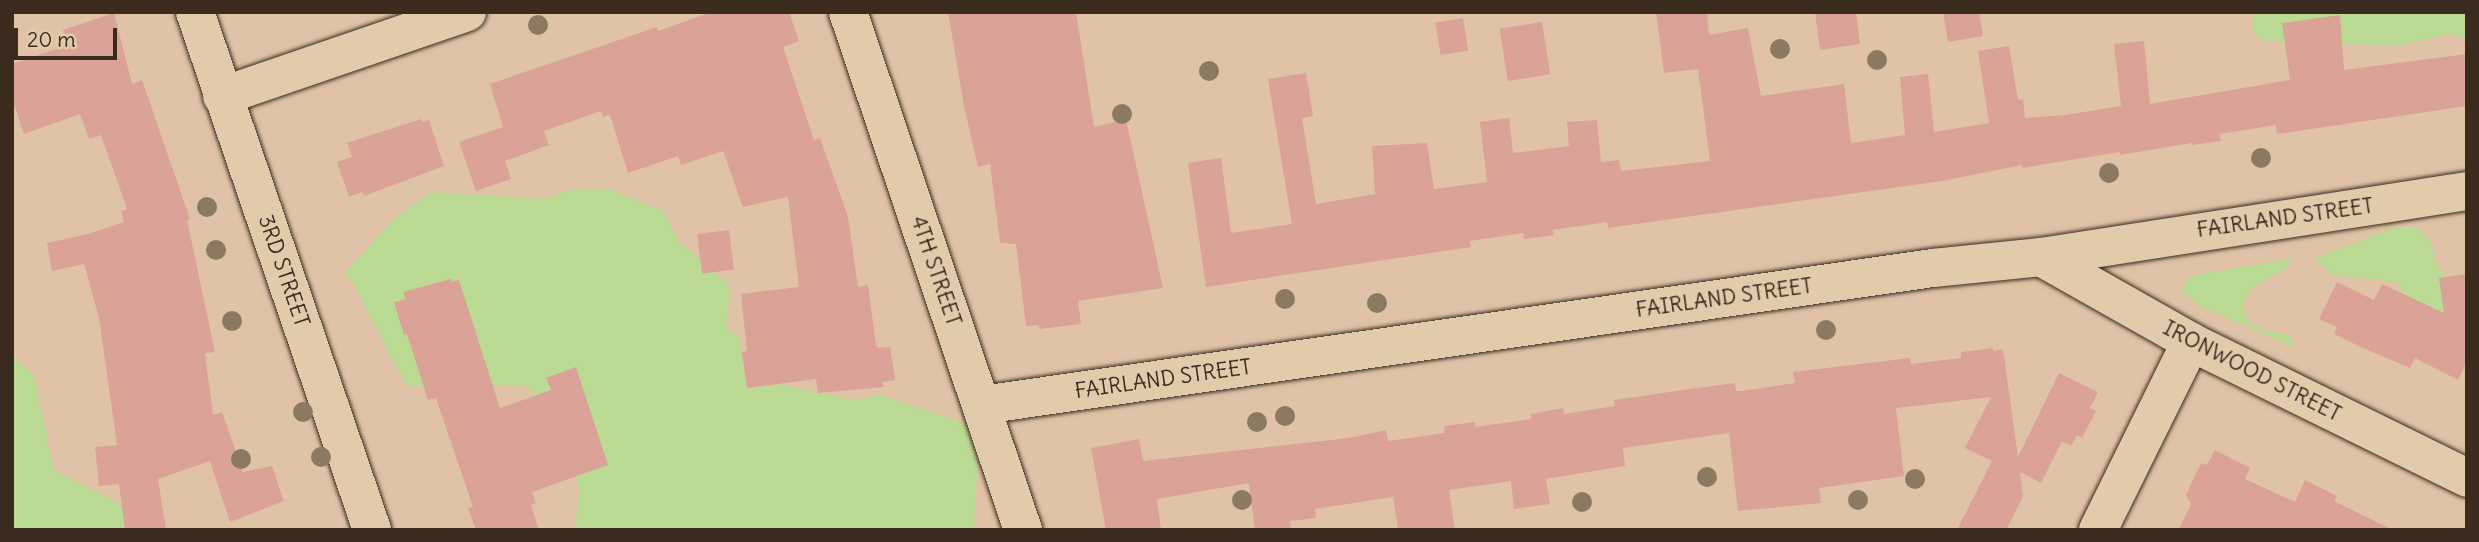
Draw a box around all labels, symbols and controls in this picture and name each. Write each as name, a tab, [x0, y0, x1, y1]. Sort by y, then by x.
scale bar	[18, 14, 121, 58]
text: 20 m	[27, 26, 76, 53]
street label: FAIRLAND STREET	[2195, 193, 2375, 243]
street label: 3RD STREET	[253, 212, 315, 330]
street label: 4TH STREET	[905, 213, 967, 329]
street label: FAIRLAND STREET	[1634, 273, 1814, 323]
street label: IRONWOOD STREET	[2159, 315, 2345, 427]
street label: FAIRLAND STREET	[1073, 354, 1253, 404]

